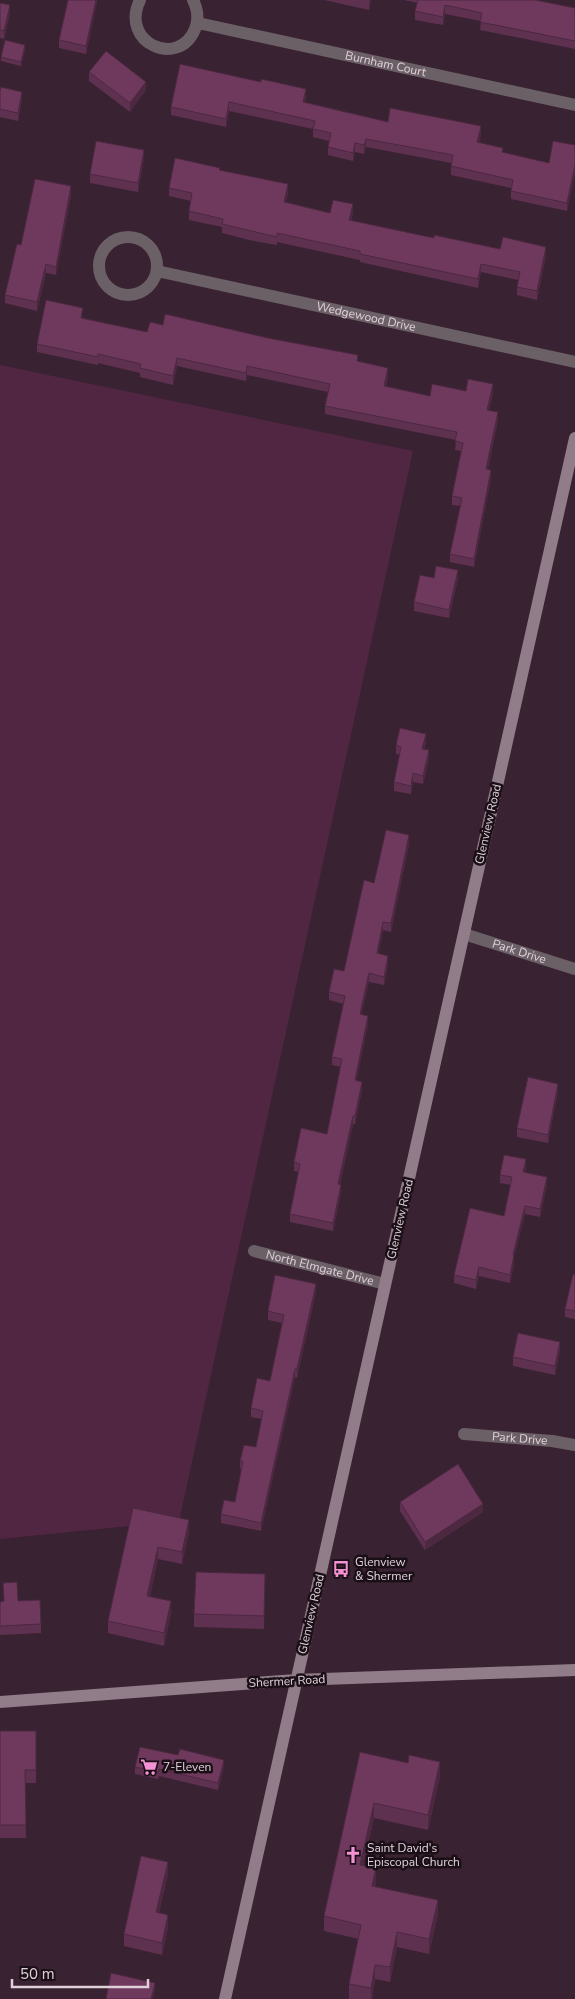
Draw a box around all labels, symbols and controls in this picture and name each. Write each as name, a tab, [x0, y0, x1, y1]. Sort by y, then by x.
street label: Burnham Court	[344, 47, 428, 81]
street label: Wedgewood Drive	[315, 298, 417, 335]
street label: Glenview Road	[471, 782, 505, 866]
street label: Park Drive	[490, 935, 548, 967]
street label: Glenview Road	[383, 1177, 417, 1261]
street label: North Elmgate Drive	[264, 1246, 376, 1289]
street label: Park Drive	[491, 1428, 548, 1449]
place label: Glenview & Shermer	[355, 1554, 413, 1584]
bus stop icon: Glenview & Shermer	[331, 1559, 351, 1579]
street label: Glenview Road	[294, 1572, 328, 1656]
street label: Shermer Road	[248, 1671, 326, 1691]
supermarket icon: 7-Eleven	[139, 1757, 159, 1777]
place label: 7-Eleven	[163, 1759, 211, 1775]
place label: Saint David's Episcopal Church	[367, 1840, 460, 1870]
church icon: Saint David's Episcopal Church	[343, 1845, 363, 1865]
scale bar	[12, 1956, 149, 1988]
text: 50 m	[20, 1964, 55, 1984]

